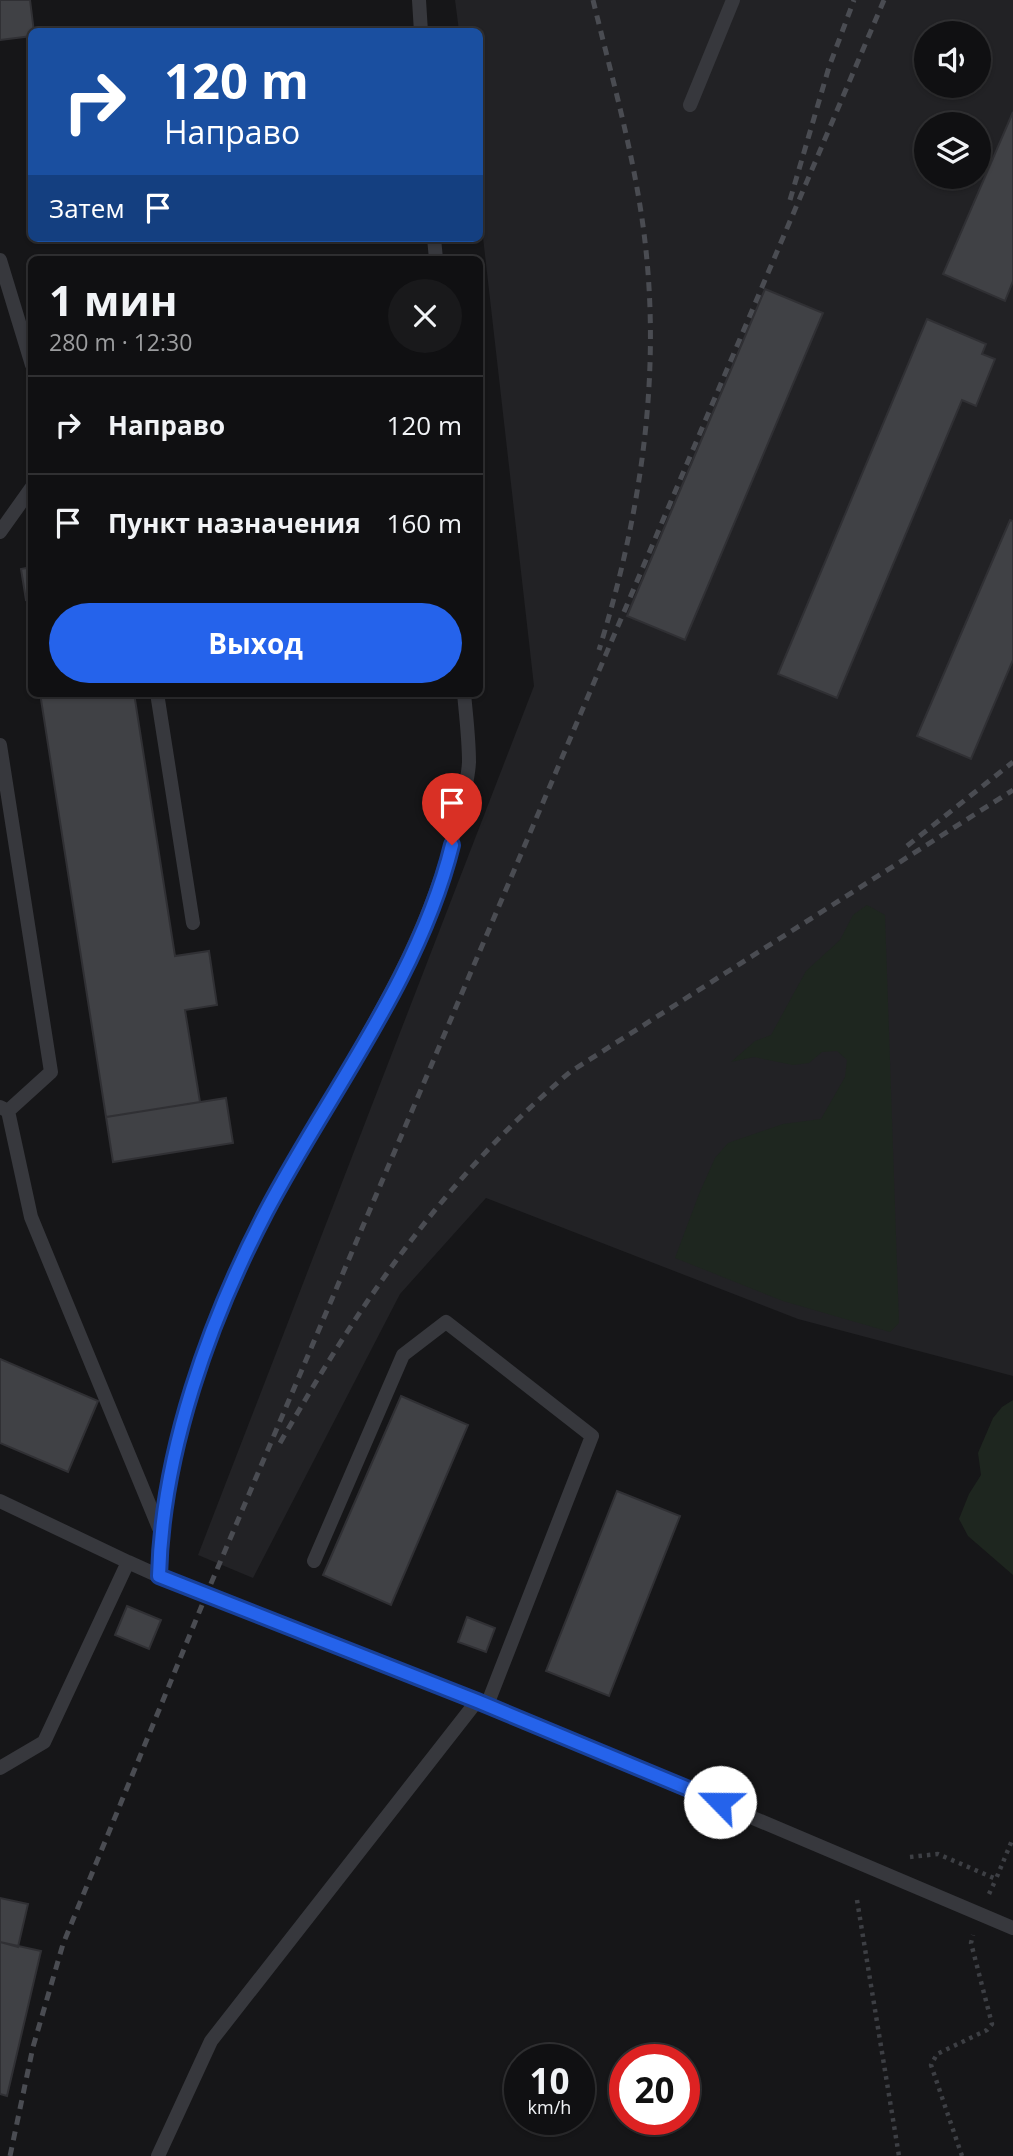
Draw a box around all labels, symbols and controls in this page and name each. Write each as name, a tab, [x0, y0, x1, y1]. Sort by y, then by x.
map controls	[914, 21, 991, 189]
button: sound	[914, 21, 991, 98]
text: 120 m	[164, 47, 309, 113]
icon: right	[49, 56, 140, 147]
text: Направо	[164, 110, 300, 153]
button: layers	[914, 112, 991, 189]
icon: arrive	[139, 189, 177, 227]
text: Затем	[49, 190, 125, 226]
text: 1 мин	[49, 271, 177, 328]
button: close	[388, 279, 462, 353]
text: 280 m · 12:30	[49, 326, 192, 358]
icon: right	[49, 406, 87, 444]
text: Направо	[108, 407, 225, 443]
text: 120 m	[387, 407, 462, 443]
icon: arrive	[49, 504, 87, 542]
text: Пункт назначения	[108, 505, 361, 541]
text: 160 m	[387, 505, 462, 541]
button: Выход	[49, 603, 462, 683]
pin	[422, 773, 482, 845]
icon: arrive	[433, 784, 471, 822]
position arrow	[683, 1765, 757, 1839]
speed limit sign: 20	[609, 2044, 700, 2135]
text: 10	[529, 2057, 570, 2104]
text: km/h	[528, 2095, 571, 2119]

